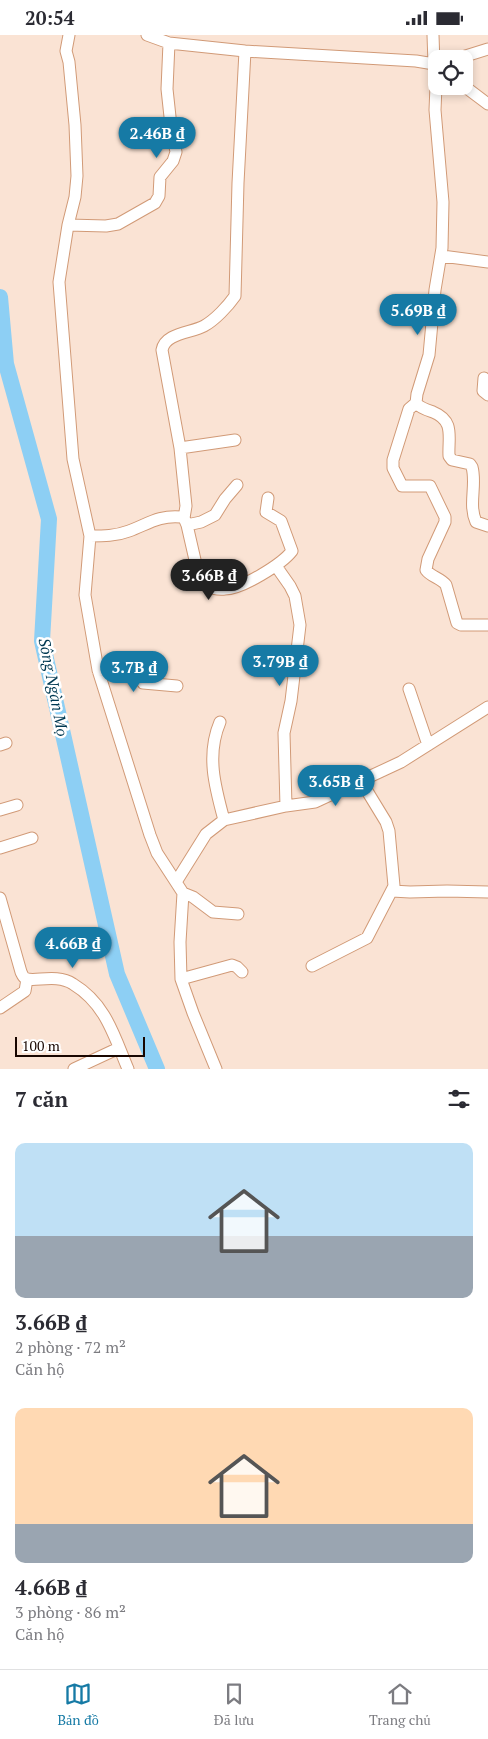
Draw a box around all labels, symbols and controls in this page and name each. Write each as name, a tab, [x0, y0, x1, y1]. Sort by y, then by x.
text: 20:54	[25, 5, 74, 30]
map controls	[428, 50, 473, 95]
button: locate	[428, 50, 473, 95]
pin: 2.46B ₫	[111, 117, 203, 159]
text: 2.46B ₫	[130, 122, 184, 144]
pin: 5.69B ₫	[372, 293, 464, 336]
text: 5.69B ₫	[391, 299, 445, 321]
pin: 3.66B ₫	[163, 559, 255, 601]
text: 3.66B ₫	[182, 564, 236, 586]
water label: Sông Ngàn Mọ	[34, 636, 74, 738]
pin: 3.79B ₫	[234, 645, 326, 687]
text: 3.79B ₫	[253, 650, 307, 672]
pin: 3.7B ₫	[93, 651, 175, 693]
text: 3.7B ₫	[111, 656, 157, 678]
pin: 3.65B ₫	[290, 765, 382, 807]
text: 3.65B ₫	[309, 770, 363, 792]
pin: 4.66B ₫	[27, 927, 119, 969]
text: 4.66B ₫	[46, 932, 100, 954]
scale bar	[15, 1034, 145, 1057]
text: 100 m	[22, 1036, 60, 1055]
text: 7 căn	[15, 1085, 68, 1113]
icon: filters	[445, 1085, 473, 1113]
icon: home	[199, 1176, 289, 1266]
text: 3.66B ₫	[15, 1308, 87, 1336]
text: 2 phòng · 72 m²	[15, 1336, 126, 1358]
text: Căn hộ	[15, 1358, 64, 1380]
icon: home	[199, 1441, 289, 1531]
text: 4.66B ₫	[15, 1573, 87, 1601]
text: 3 phòng · 86 m²	[15, 1601, 126, 1623]
text: Căn hộ	[15, 1623, 64, 1645]
tab: Bản đồ	[57, 1680, 99, 1729]
tab: Đã lưu	[214, 1680, 254, 1729]
tab: Trang chủ	[369, 1680, 431, 1729]

